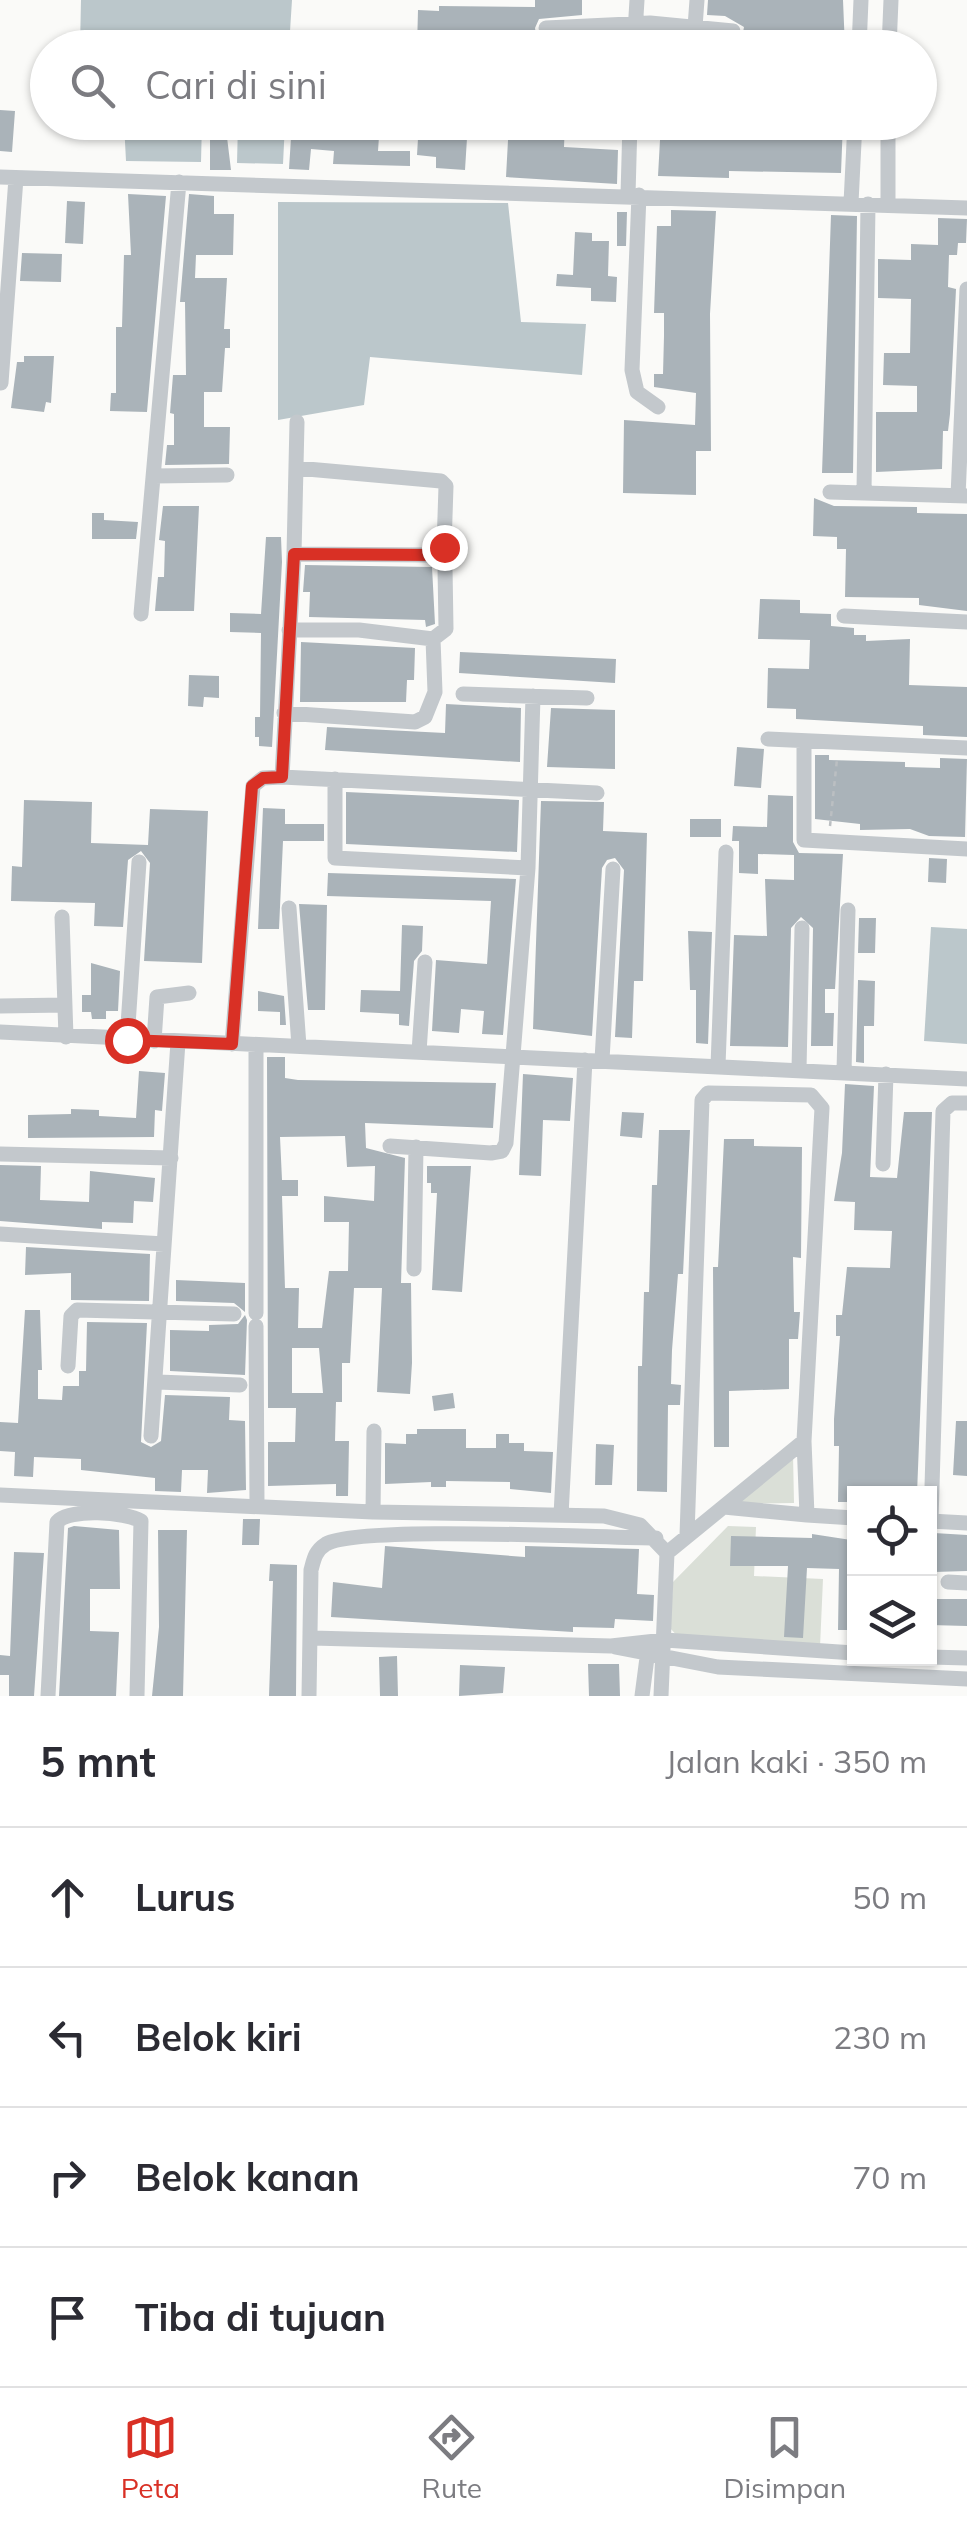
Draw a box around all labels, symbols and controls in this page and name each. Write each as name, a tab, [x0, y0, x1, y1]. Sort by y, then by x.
search box	[30, 30, 937, 140]
icon: search	[65, 58, 120, 113]
text: Cari di sini	[145, 61, 327, 109]
route end	[422, 525, 468, 571]
route start	[105, 1018, 151, 1064]
map controls	[847, 1486, 937, 1666]
button: locate	[847, 1486, 937, 1576]
button: layers	[847, 1576, 937, 1666]
text: 5 mnt	[40, 1735, 156, 1788]
text: Jalan kaki · 350 m	[666, 1741, 927, 1781]
icon: ahead	[40, 1870, 95, 1925]
text: Lurus	[135, 1873, 235, 1921]
text: 50 m	[852, 1877, 927, 1917]
icon: left	[40, 2010, 95, 2065]
text: Belok kiri	[135, 2013, 302, 2061]
text: 230 m	[833, 2017, 927, 2057]
icon: right	[40, 2150, 95, 2205]
text: Belok kanan	[135, 2153, 360, 2201]
text: 70 m	[852, 2157, 927, 2197]
icon: arrive	[40, 2290, 95, 2345]
text: Tiba di tujuan	[135, 2293, 386, 2341]
tab: Peta	[121, 2410, 180, 2505]
tab: Rute	[422, 2410, 482, 2505]
tab: Disimpan	[724, 2410, 846, 2505]

